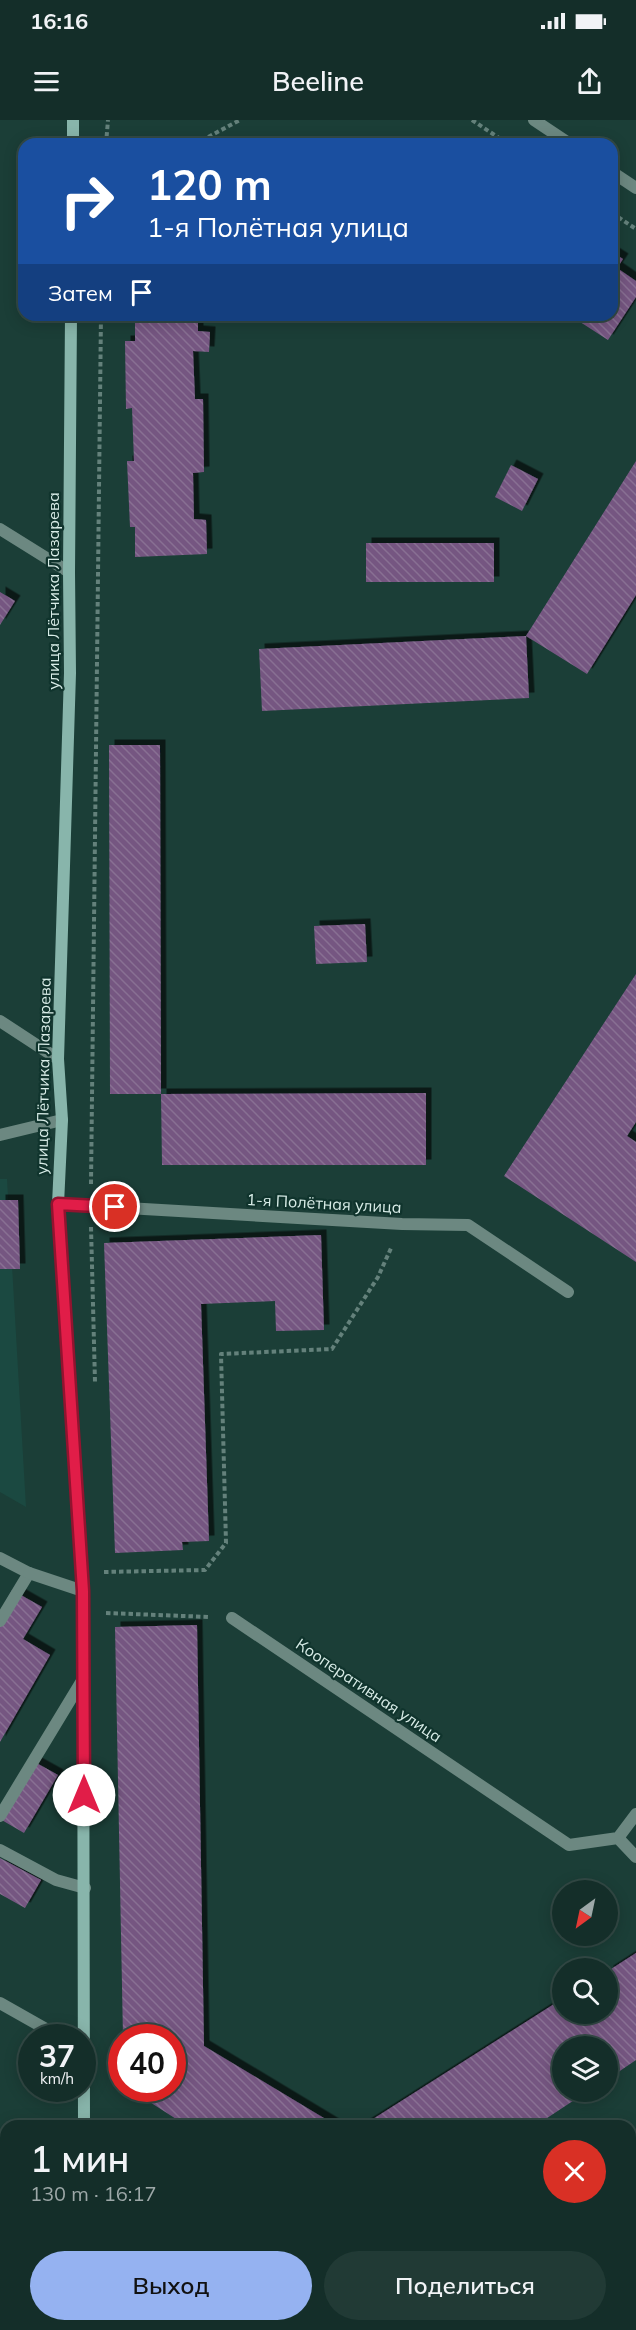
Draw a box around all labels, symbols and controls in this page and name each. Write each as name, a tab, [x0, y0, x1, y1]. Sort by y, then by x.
text: 16:16	[30, 7, 88, 35]
text: Beeline	[272, 64, 364, 98]
icon: menu	[30, 65, 63, 98]
icon: share	[573, 65, 606, 98]
text: 120 m	[147, 158, 272, 211]
icon: right	[48, 162, 126, 240]
text: 1-я Полётная улица	[147, 210, 409, 244]
icon: arrive	[125, 276, 158, 309]
text: Затем	[48, 279, 113, 307]
street label: улица Лётчика Лазарева	[43, 492, 63, 690]
street label: улица Лётчика Лазарева	[31, 977, 55, 1175]
pin	[89, 1181, 140, 1232]
street label: 1-я Полётная улица	[246, 1189, 402, 1217]
icon: arrive	[98, 1190, 131, 1223]
street label: Кооперативная улица	[292, 1634, 446, 1746]
position arrow	[52, 1763, 116, 1827]
north arrow	[552, 1880, 618, 1946]
map controls	[552, 1880, 618, 2102]
button: search	[552, 1958, 618, 2024]
speed limit sign: 40	[108, 2024, 186, 2102]
button: layers	[552, 2036, 618, 2102]
text: 37	[39, 2037, 75, 2075]
text: km/h	[40, 2069, 74, 2088]
text: 1 мин	[30, 2136, 129, 2181]
button: close	[543, 2140, 606, 2203]
text: 130 m · 16:17	[30, 2181, 156, 2206]
button: Выход	[30, 2251, 312, 2320]
button: Поделиться	[324, 2251, 606, 2320]

